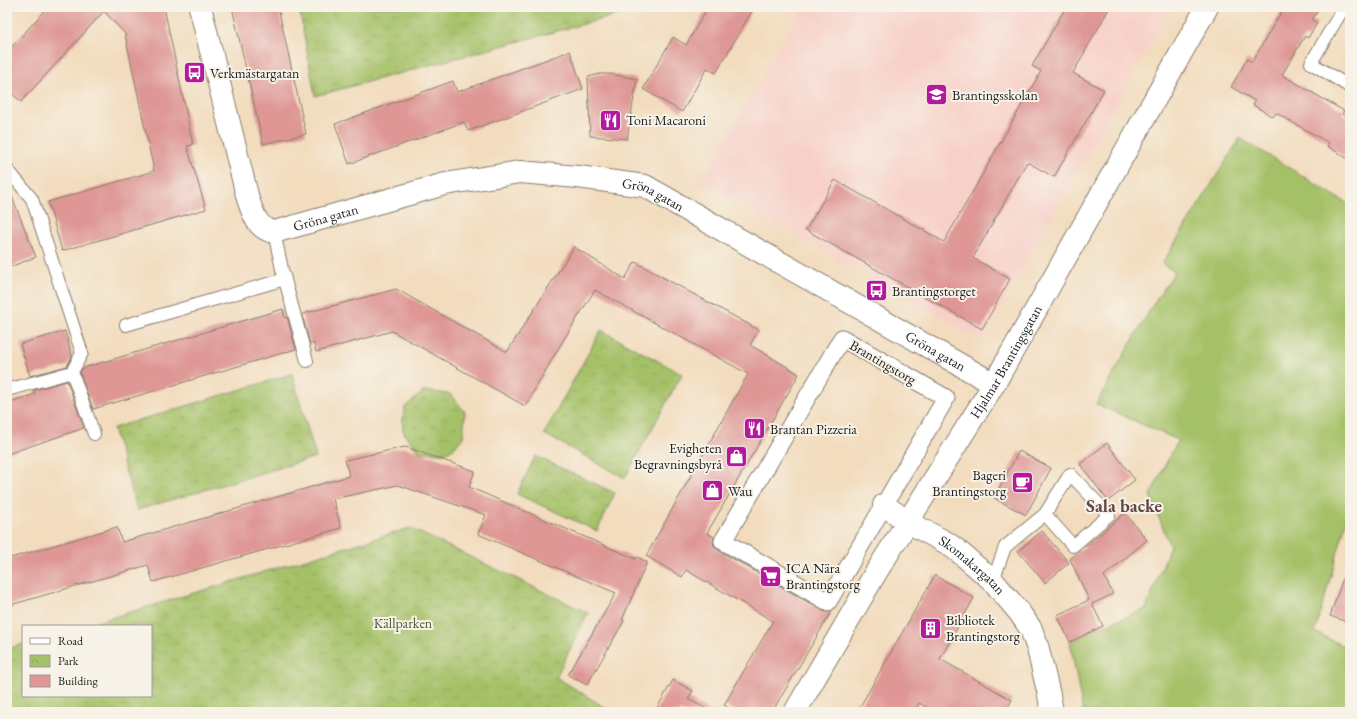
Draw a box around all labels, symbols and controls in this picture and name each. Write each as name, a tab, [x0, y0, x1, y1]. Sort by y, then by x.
bus stop icon: Verkmästargatan	[181, 60, 207, 86]
place label: Verkmästargatan	[210, 64, 300, 82]
school or university icon: Brantingsskolan	[923, 82, 949, 108]
place label: Brantingsskolan	[952, 86, 1038, 104]
restaurant icon: Toni Macaroni	[597, 107, 623, 133]
place label: Toni Macaroni	[626, 111, 706, 129]
street label: Gröna gatan	[621, 174, 688, 216]
street label: Gröna gatan	[291, 200, 361, 235]
bus stop icon: Brantingstorget	[863, 278, 889, 304]
place label: Brantingstorget	[892, 282, 976, 300]
street label: Hjalmar Brantingsgatan	[966, 301, 1046, 422]
street label: Gröna gatan	[902, 327, 970, 376]
street label: Brantingstorg	[847, 336, 920, 389]
restaurant icon: Brantan Pizzeria	[742, 416, 768, 442]
place label: Brantan Pizzeria	[770, 420, 857, 438]
place label: Evigheten Begravningsbyrå	[634, 439, 723, 473]
shop icon: Evigheten Begravningsbyrå	[724, 443, 750, 469]
place label: Bageri Brantingstorg	[932, 466, 1007, 500]
cafe icon: Bageri Brantingstorg	[1009, 470, 1035, 496]
shop icon: Wau	[699, 478, 725, 504]
place label: Wau	[728, 482, 753, 500]
district label: Sala backe	[1086, 494, 1162, 517]
street label: Skomakargatan	[936, 531, 1010, 599]
place label: ICA Nära Brantingstorg	[786, 559, 861, 593]
supermarket icon: ICA Nära Brantingstorg	[757, 563, 783, 589]
place label: Bibliotek Brantingstorg	[946, 611, 1021, 645]
park label: Källparken	[374, 614, 433, 632]
building icon: Bibliotek Brantingstorg	[918, 615, 944, 641]
legend	[22, 625, 152, 697]
text: Road	[58, 633, 84, 649]
text: Park	[58, 653, 79, 669]
text: Building	[58, 673, 99, 689]

